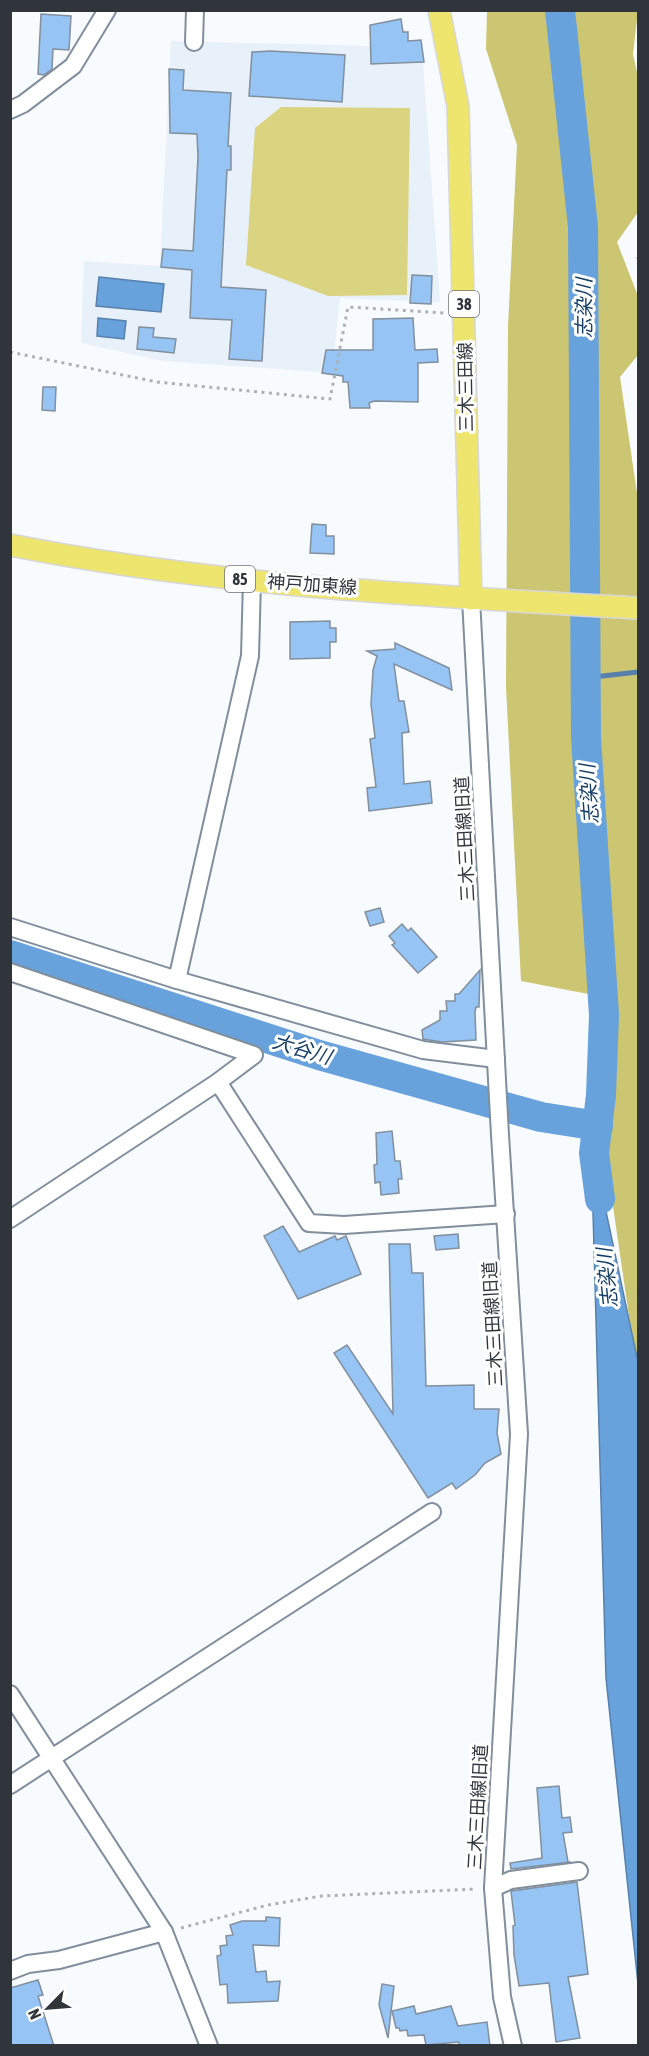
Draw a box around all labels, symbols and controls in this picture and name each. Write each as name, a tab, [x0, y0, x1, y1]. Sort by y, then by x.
water label: 志染川	[572, 276, 595, 338]
road number: 38	[449, 291, 479, 317]
street label: 三木三田線	[454, 342, 477, 432]
road number: 85	[225, 566, 255, 592]
street label: 神戸加東線	[266, 571, 358, 598]
water label: 志染川	[575, 761, 602, 825]
street label: 三木三田線旧道	[451, 776, 478, 902]
water label: 大谷川	[270, 1029, 336, 1069]
water label: 志染川	[592, 1245, 621, 1309]
street label: 三木三田線旧道	[479, 1261, 506, 1387]
street label: 三木三田線旧道	[464, 1744, 491, 1870]
north arrow	[18, 1978, 78, 2038]
text: N	[24, 2006, 45, 2022]

